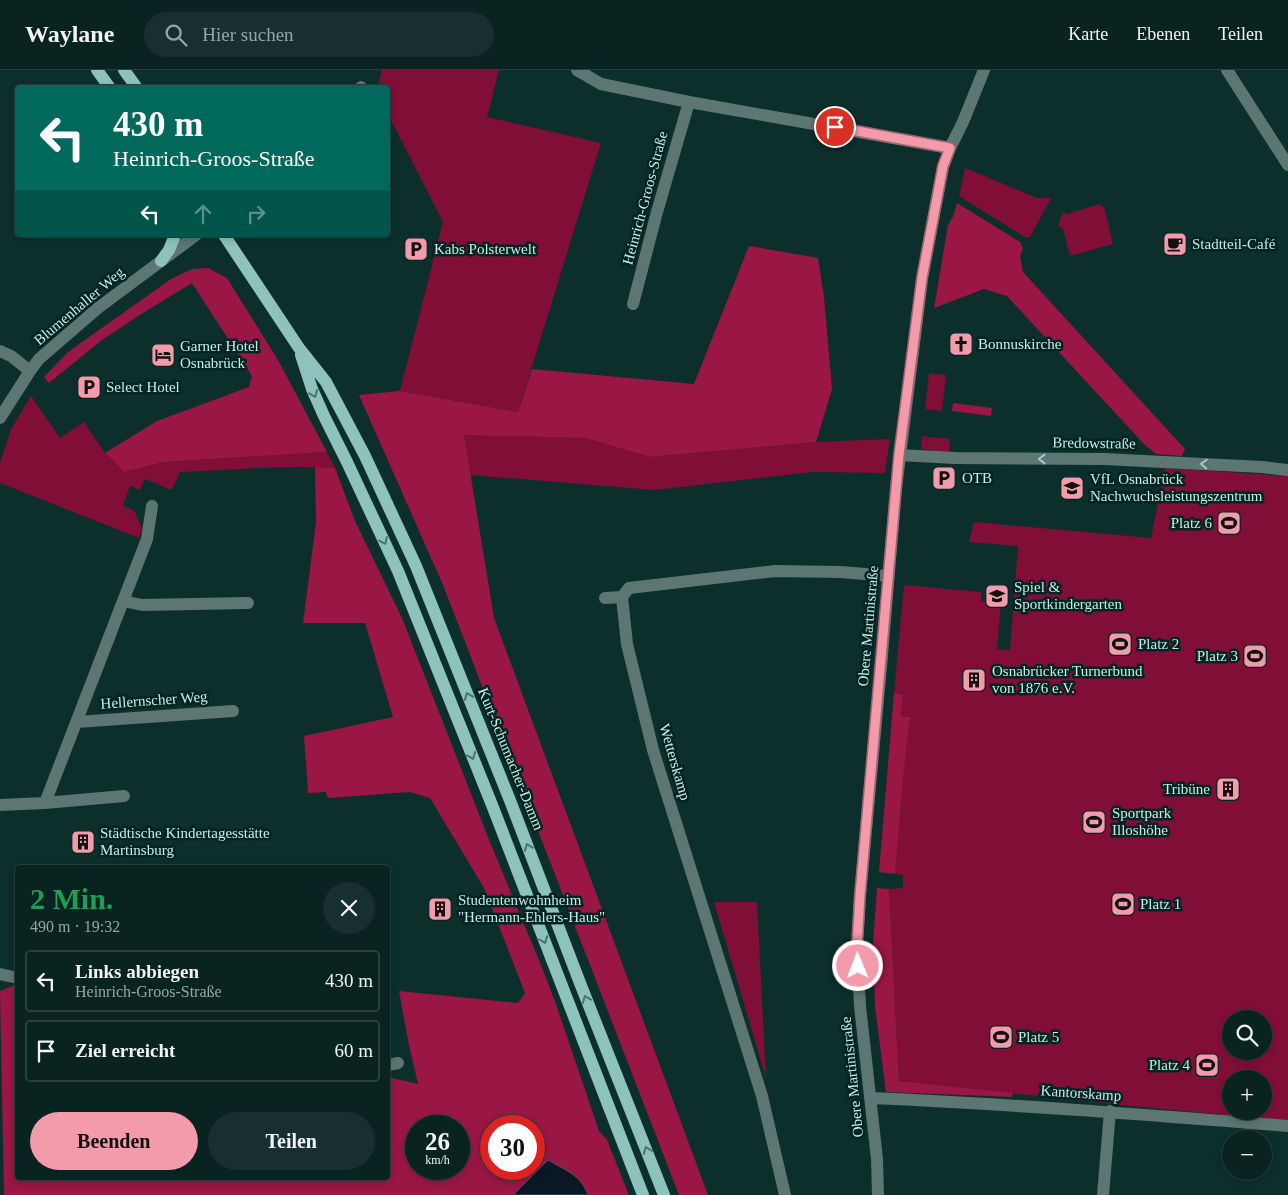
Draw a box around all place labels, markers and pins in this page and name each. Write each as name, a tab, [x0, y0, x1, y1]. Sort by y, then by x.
pin	[814, 106, 856, 148]
cafe icon: Stadtteil-Café	[1162, 231, 1188, 257]
parking icon: Kabs Polsterwelt	[403, 236, 429, 262]
place label: Stadtteil-Café	[1192, 236, 1276, 252]
place label: Kabs Polsterwelt	[434, 241, 537, 257]
church icon: Bonnuskirche	[948, 331, 974, 357]
place label: Bonnuskirche	[978, 336, 1062, 352]
place label: Garner Hotel Osnabrück	[180, 338, 259, 371]
hotel icon: Garner Hotel Osnabrück	[150, 342, 176, 368]
parking icon: Select Hotel	[76, 374, 102, 400]
place label: Select Hotel	[106, 379, 180, 395]
parking icon: OTB	[931, 465, 957, 491]
place label: OTB	[962, 470, 992, 486]
place label: VfL Osnabrück Nachwuchsleistungszentrum	[1090, 471, 1263, 504]
school or university icon: VfL Osnabrück Nachwuchsleistungszentrum	[1059, 475, 1085, 501]
sports icon: Platz 6	[1216, 510, 1242, 536]
place label: Platz 6	[1171, 515, 1212, 531]
place label: Spiel & Sportkindergarten	[1014, 579, 1123, 612]
school or university icon: Spiel & Sportkindergarten	[984, 583, 1010, 609]
sports icon: Platz 2	[1107, 631, 1133, 657]
place label: Platz 2	[1138, 636, 1179, 652]
sports icon: Platz 3	[1242, 643, 1268, 669]
place label: Platz 3	[1197, 648, 1238, 664]
place label: Osnabrücker Turnerbund von 1876 e.V.	[992, 663, 1143, 696]
building icon: Osnabrücker Turnerbund von 1876 e.V.	[961, 667, 987, 693]
building icon: Tribüne	[1215, 776, 1241, 802]
place label: Tribüne	[1163, 781, 1210, 797]
place label: Sportpark Illoshöhe	[1112, 805, 1172, 838]
sports icon: Sportpark Illoshöhe	[1081, 809, 1107, 835]
place label: Städtische Kindertagesstätte Martinsburg	[100, 825, 270, 858]
building icon: Städtische Kindertagesstätte Martinsburg	[70, 829, 96, 855]
sports icon: Platz 1	[1110, 891, 1136, 917]
place label: Studentenwohnheim "Hermann-Ehlers-Haus"	[458, 892, 605, 925]
building icon: Studentenwohnheim "Hermann-Ehlers-Haus"	[427, 896, 453, 922]
place label: Platz 1	[1140, 896, 1181, 912]
sports icon: Platz 5	[988, 1024, 1014, 1050]
place label: Platz 5	[1018, 1029, 1059, 1045]
sports icon: Platz 4	[1194, 1052, 1220, 1078]
place label: Platz 4	[1149, 1057, 1190, 1073]

